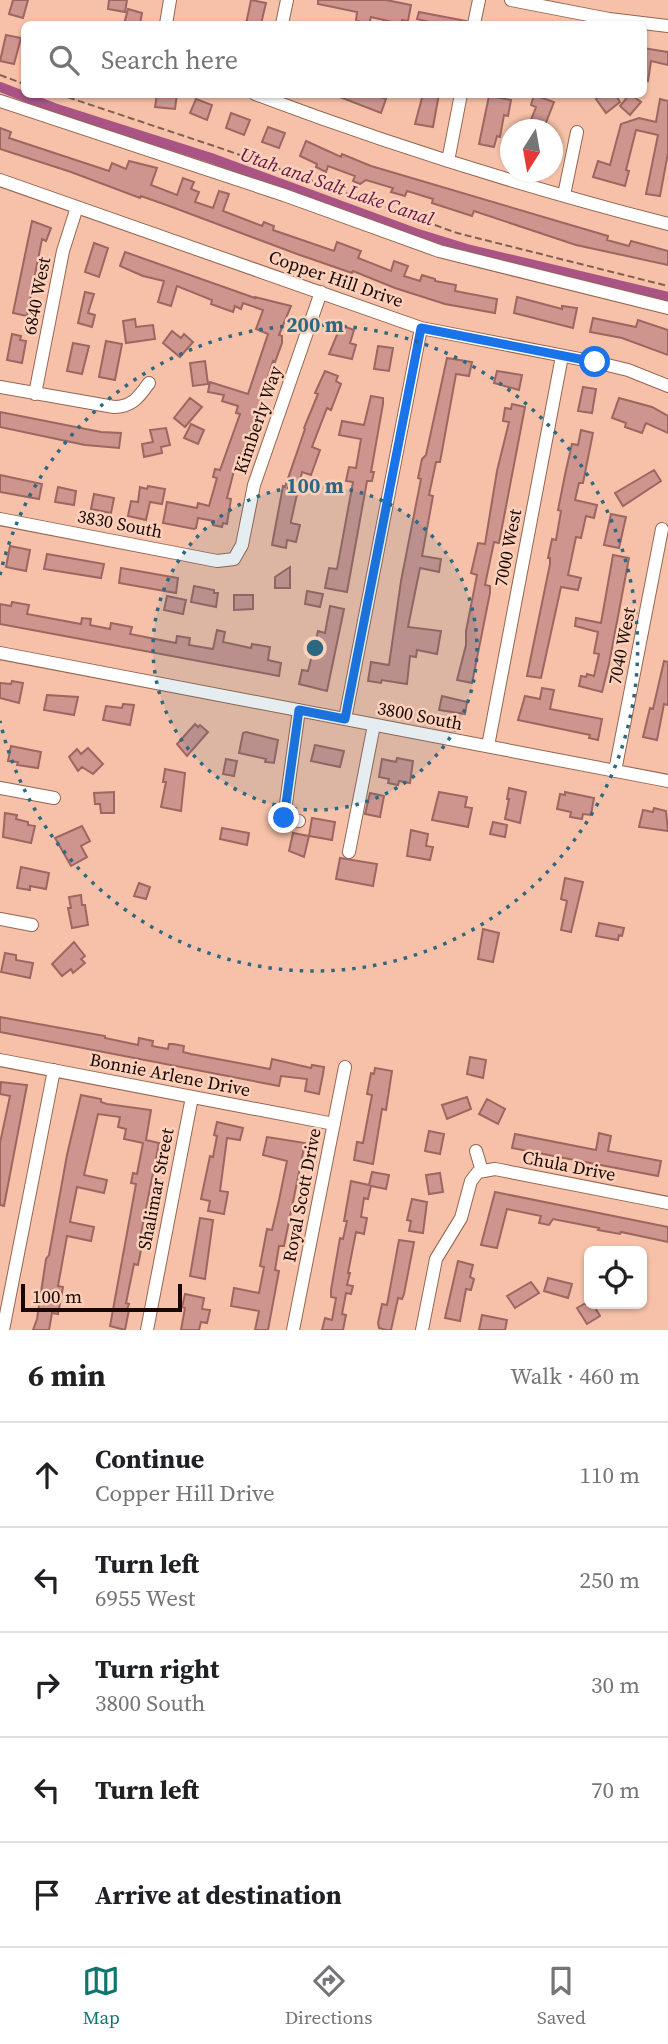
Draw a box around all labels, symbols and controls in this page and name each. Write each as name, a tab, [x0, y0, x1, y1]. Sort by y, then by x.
search box	[21, 21, 647, 98]
icon: search	[45, 41, 83, 79]
text: Search here	[101, 42, 238, 78]
north arrow	[500, 119, 563, 182]
water label: Utah and Salt Lake Canal	[237, 141, 438, 232]
street label: Copper Hill Drive	[266, 244, 407, 313]
street label: 6840 West	[17, 255, 56, 337]
text: 200 m	[286, 310, 344, 339]
route start	[579, 346, 610, 377]
street label: Kimberly Way	[227, 362, 288, 477]
text: 100 m	[286, 471, 344, 500]
street label: 3830 South	[75, 503, 165, 544]
street label: 7000 West	[488, 507, 527, 589]
street label: 7040 West	[602, 605, 641, 687]
centre of rings	[303, 636, 327, 660]
street label: 3800 South	[375, 695, 465, 736]
route end	[268, 802, 299, 833]
street label: Bonnie Arlene Drive	[88, 1047, 253, 1102]
street label: Shalimar Street	[131, 1126, 180, 1252]
street label: Royal Scott Drive	[276, 1126, 327, 1264]
street label: Chula Drive	[520, 1144, 618, 1187]
map controls	[584, 1246, 647, 1309]
button: locate	[584, 1246, 647, 1309]
scale bar	[21, 1281, 182, 1313]
text: 100 m	[32, 1283, 82, 1309]
text: 6 min	[28, 1355, 106, 1396]
text: Walk · 460 m	[510, 1360, 640, 1392]
text: Continue	[95, 1441, 204, 1477]
icon: ahead	[28, 1456, 66, 1494]
text: 110 m	[579, 1459, 640, 1491]
text: Copper Hill Drive	[95, 1477, 275, 1509]
text: Turn left	[95, 1546, 199, 1582]
icon: left	[28, 1561, 66, 1599]
text: 250 m	[579, 1564, 640, 1596]
text: 6955 West	[95, 1582, 195, 1614]
text: Turn right	[95, 1651, 219, 1687]
icon: right	[28, 1666, 66, 1704]
text: 30 m	[591, 1669, 640, 1701]
text: 3800 South	[95, 1687, 205, 1719]
icon: left	[28, 1771, 66, 1809]
text: Turn left	[95, 1772, 199, 1808]
text: 70 m	[591, 1774, 640, 1806]
icon: arrive	[28, 1876, 66, 1914]
text: Arrive at destination	[95, 1877, 342, 1913]
tab: Map	[82, 1962, 120, 2030]
tab: Directions	[285, 1962, 373, 2030]
tab: Saved	[537, 1962, 586, 2030]

